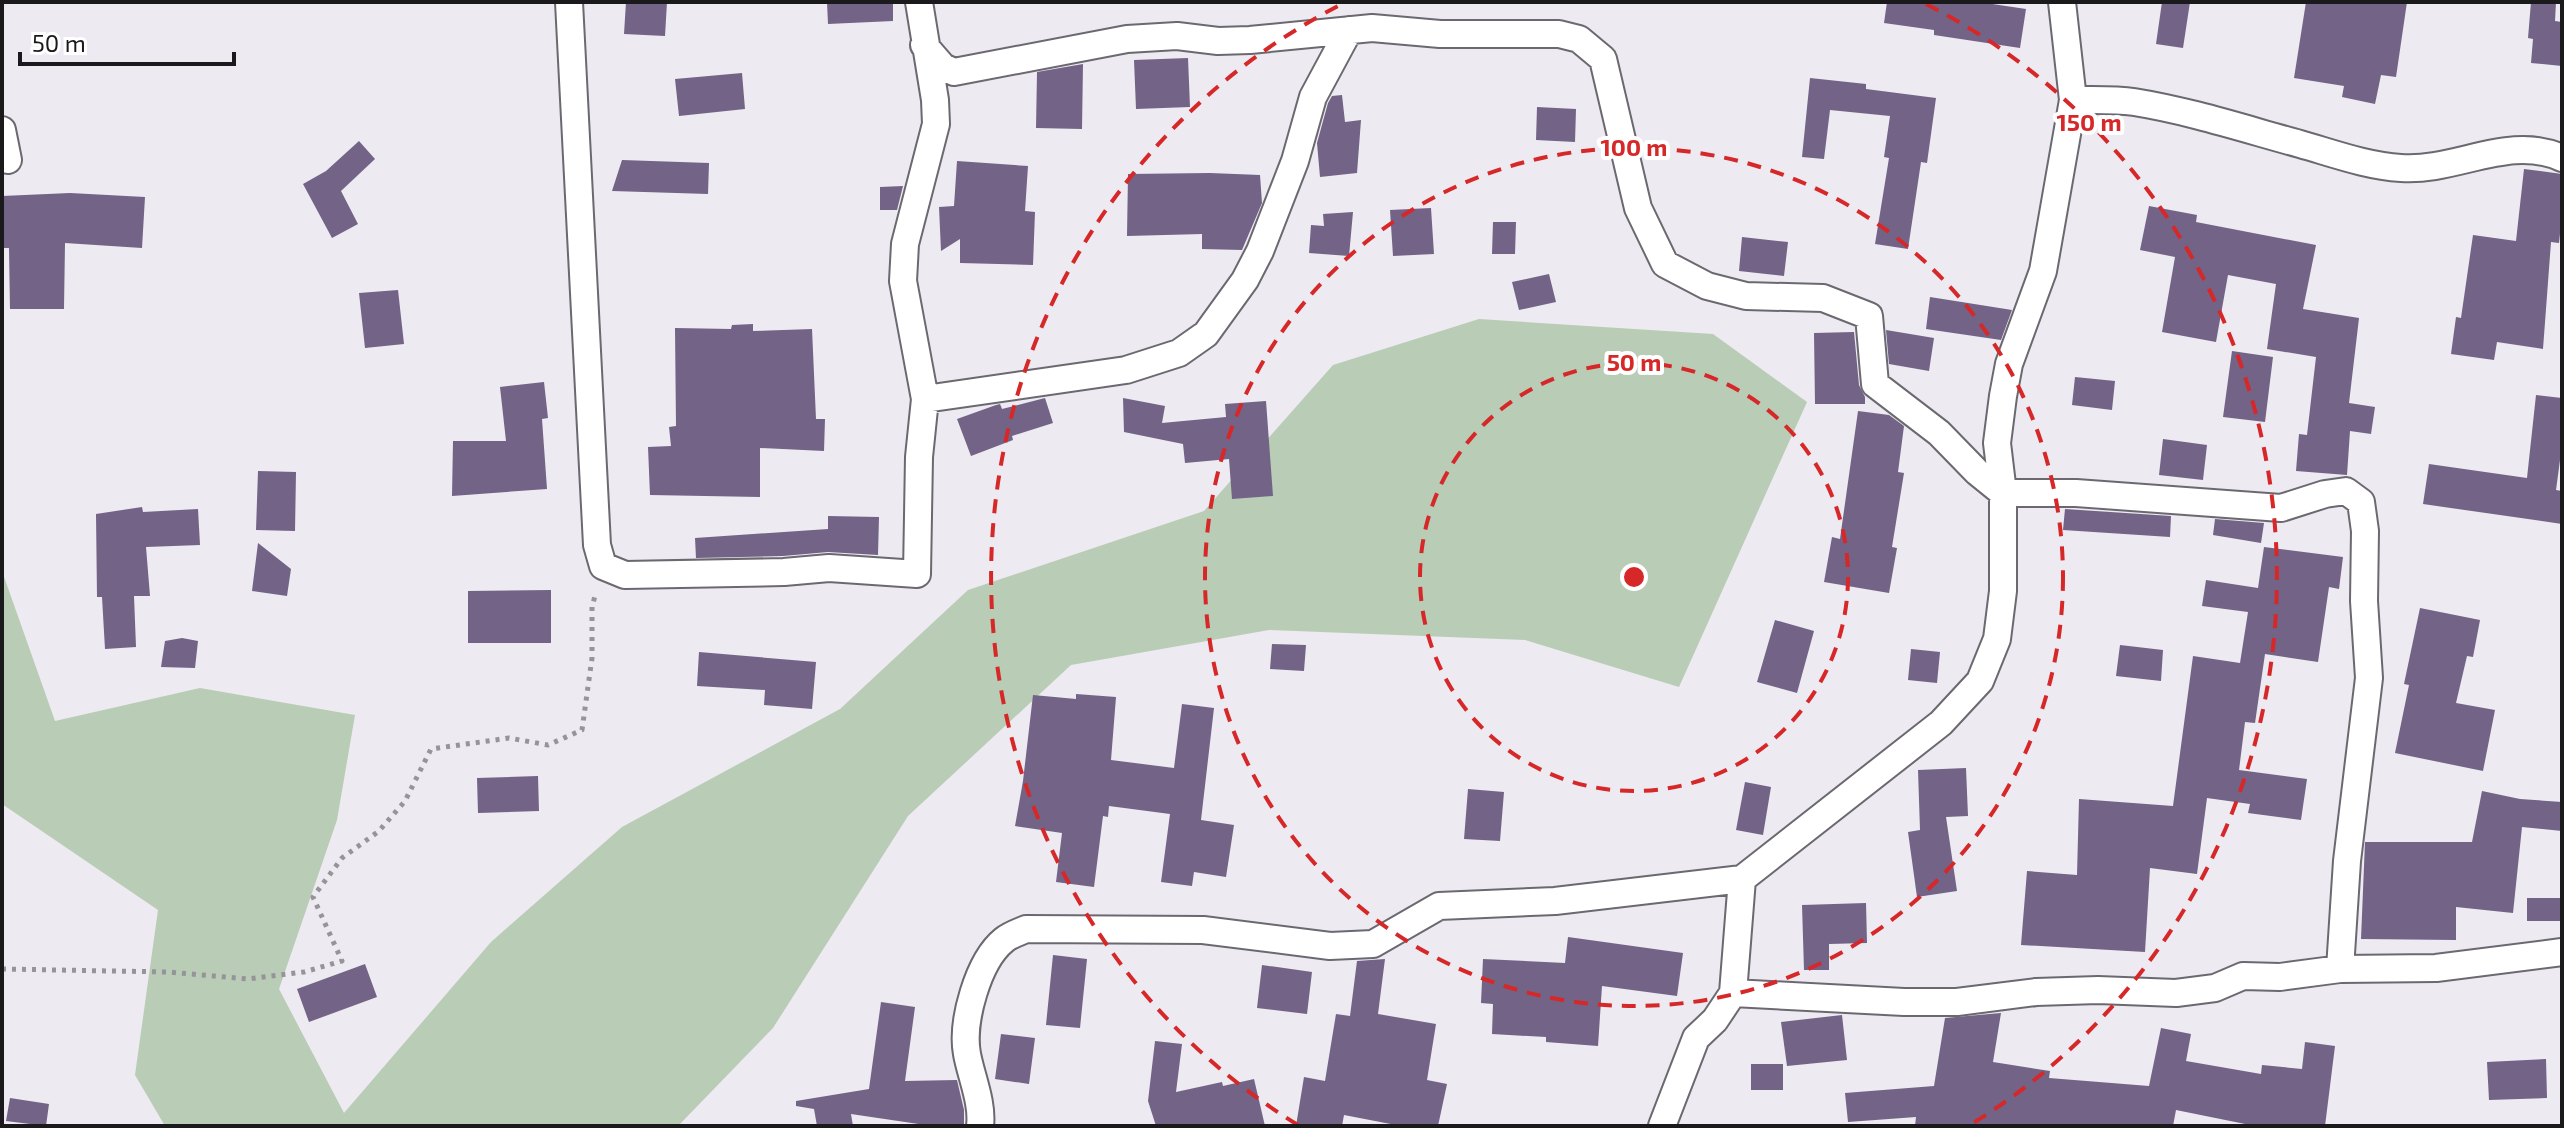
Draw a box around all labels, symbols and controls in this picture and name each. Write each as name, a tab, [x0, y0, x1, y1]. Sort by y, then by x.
scale bar	[20, 16, 234, 66]
text: 50 m	[32, 28, 86, 57]
text: 150 m	[2056, 107, 2122, 136]
text: 100 m	[1601, 132, 1667, 161]
text: 50 m	[1607, 347, 1661, 376]
centre of rings	[1620, 563, 1648, 591]

